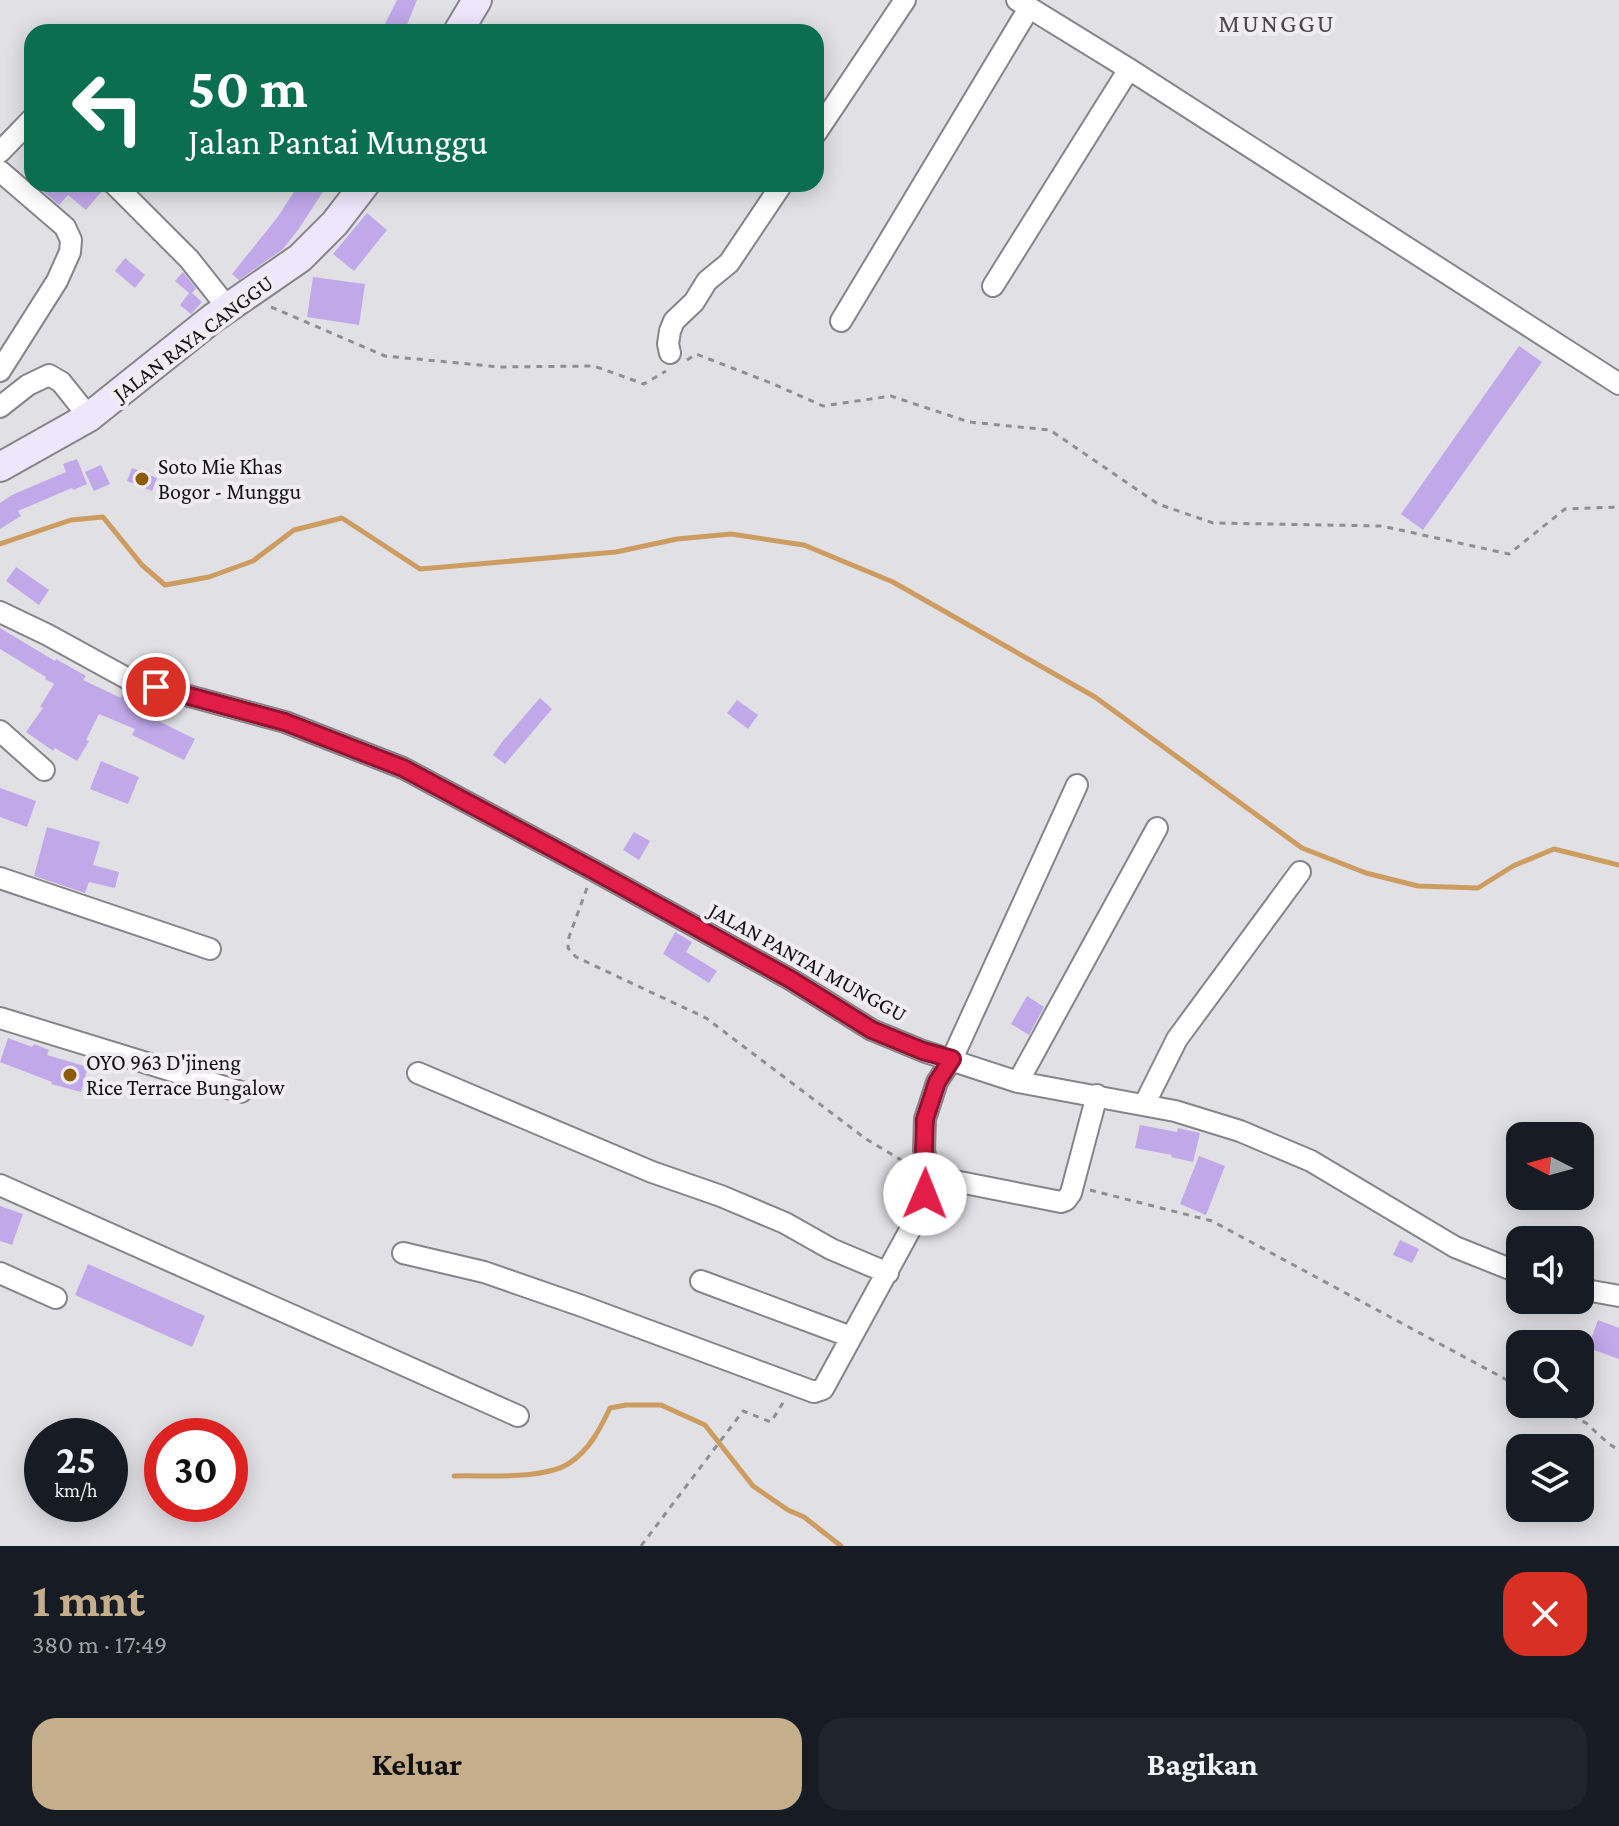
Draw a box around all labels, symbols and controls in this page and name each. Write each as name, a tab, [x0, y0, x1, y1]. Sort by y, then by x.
district label: MUNGGU	[1218, 9, 1336, 38]
icon: left	[56, 56, 160, 160]
text: 50 m	[188, 57, 308, 119]
text: Jalan Pantai Munggu	[188, 122, 488, 162]
street label: JALAN RAYA CANGGU	[107, 270, 278, 407]
place label: Soto Mie Khas Bogor - Munggu	[158, 454, 301, 504]
marker: Soto Mie Khas Bogor - Munggu	[133, 470, 151, 488]
pin	[122, 653, 190, 721]
icon: arrive	[134, 665, 178, 709]
street label: JALAN PANTAI MUNGGU	[703, 896, 911, 1027]
place label: OYO 963 D'jineng Rice Terrace Bungalow	[86, 1050, 286, 1100]
marker: OYO 963 D'jineng Rice Terrace Bungalow	[61, 1066, 79, 1084]
north arrow	[1506, 1122, 1594, 1210]
map controls	[1506, 1122, 1594, 1522]
position arrow	[883, 1152, 967, 1236]
button: sound	[1506, 1226, 1594, 1314]
button: search	[1506, 1330, 1594, 1418]
speed limit sign: 30	[144, 1418, 248, 1522]
button: layers	[1506, 1434, 1594, 1522]
text: 25	[56, 1437, 96, 1482]
text: km/h	[54, 1479, 98, 1501]
button: close	[1503, 1572, 1587, 1656]
text: 1 mnt	[32, 1573, 145, 1626]
text: 380 m · 17:49	[32, 1630, 167, 1659]
button: Keluar	[32, 1718, 802, 1810]
button: Bagikan	[818, 1718, 1587, 1810]

